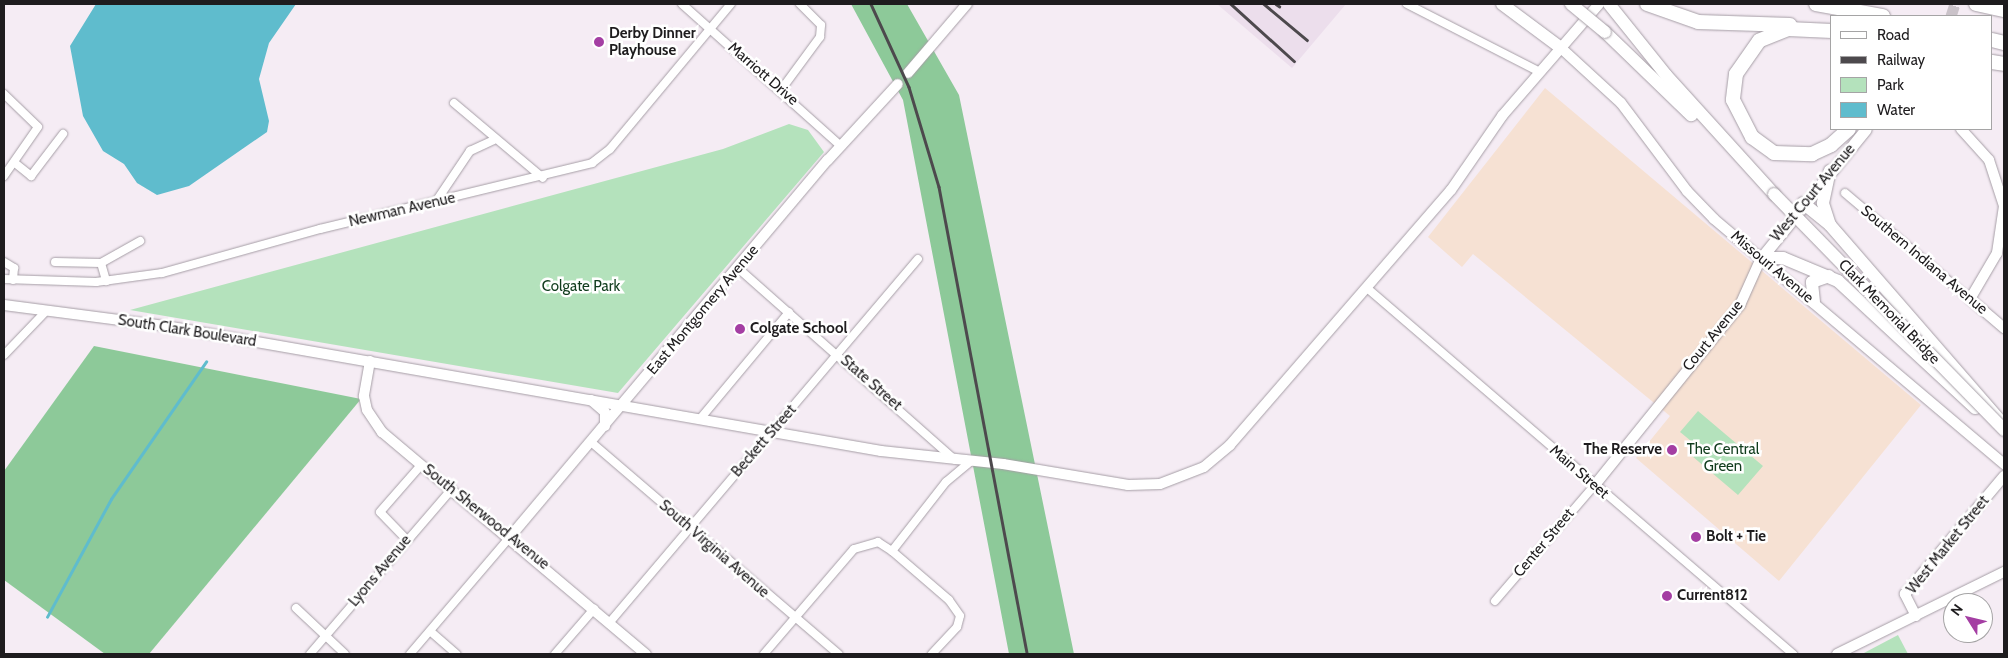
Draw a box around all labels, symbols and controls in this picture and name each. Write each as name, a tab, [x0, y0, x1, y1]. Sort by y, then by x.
legend	[1830, 15, 1993, 130]
place label: Derby Dinner Playhouse	[609, 24, 696, 59]
text: Road	[1877, 26, 1910, 44]
marker: Derby Dinner Playhouse	[593, 36, 605, 48]
street label: Marriott Drive	[724, 39, 802, 109]
text: Railway	[1877, 51, 1925, 69]
text: Park	[1877, 76, 1904, 94]
text: Water	[1877, 101, 1915, 119]
street label: West Court Avenue	[1767, 141, 1859, 245]
street label: Newman Avenue	[347, 189, 457, 231]
street label: Southern Indiana Avenue	[1857, 202, 1991, 318]
street label: Missouri Avenue	[1727, 227, 1817, 307]
street label: East Montgomery Avenue	[644, 242, 762, 378]
street label: Clark Memorial Bridge	[1835, 256, 1943, 368]
park label: Colgate Park	[542, 278, 620, 296]
street label: Court Avenue	[1679, 297, 1747, 375]
street label: South Clark Boulevard	[117, 311, 257, 351]
place label: Colgate School	[750, 320, 847, 338]
marker: Colgate School	[734, 323, 746, 335]
street label: State Street	[837, 352, 905, 414]
street label: Beckett Street	[728, 401, 800, 481]
park label: The Central Green	[1687, 440, 1759, 475]
street label: Main Street	[1546, 441, 1612, 503]
place label: The Reserve	[1584, 441, 1662, 459]
marker: The Reserve	[1666, 444, 1678, 456]
street label: South Sherwood Avenue	[419, 461, 553, 573]
street label: West Market Street	[1903, 492, 1993, 598]
street label: South Virginia Avenue	[655, 496, 773, 602]
street label: Center Street	[1510, 505, 1578, 581]
place label: Bolt + Tie	[1706, 528, 1766, 546]
marker: Bolt + Tie	[1690, 531, 1702, 543]
street label: Lyons Avenue	[345, 532, 415, 610]
place label: Current812	[1677, 587, 1748, 605]
marker: Current812	[1661, 590, 1673, 602]
north arrow	[1943, 593, 1993, 643]
text: N	[1946, 600, 1967, 619]

